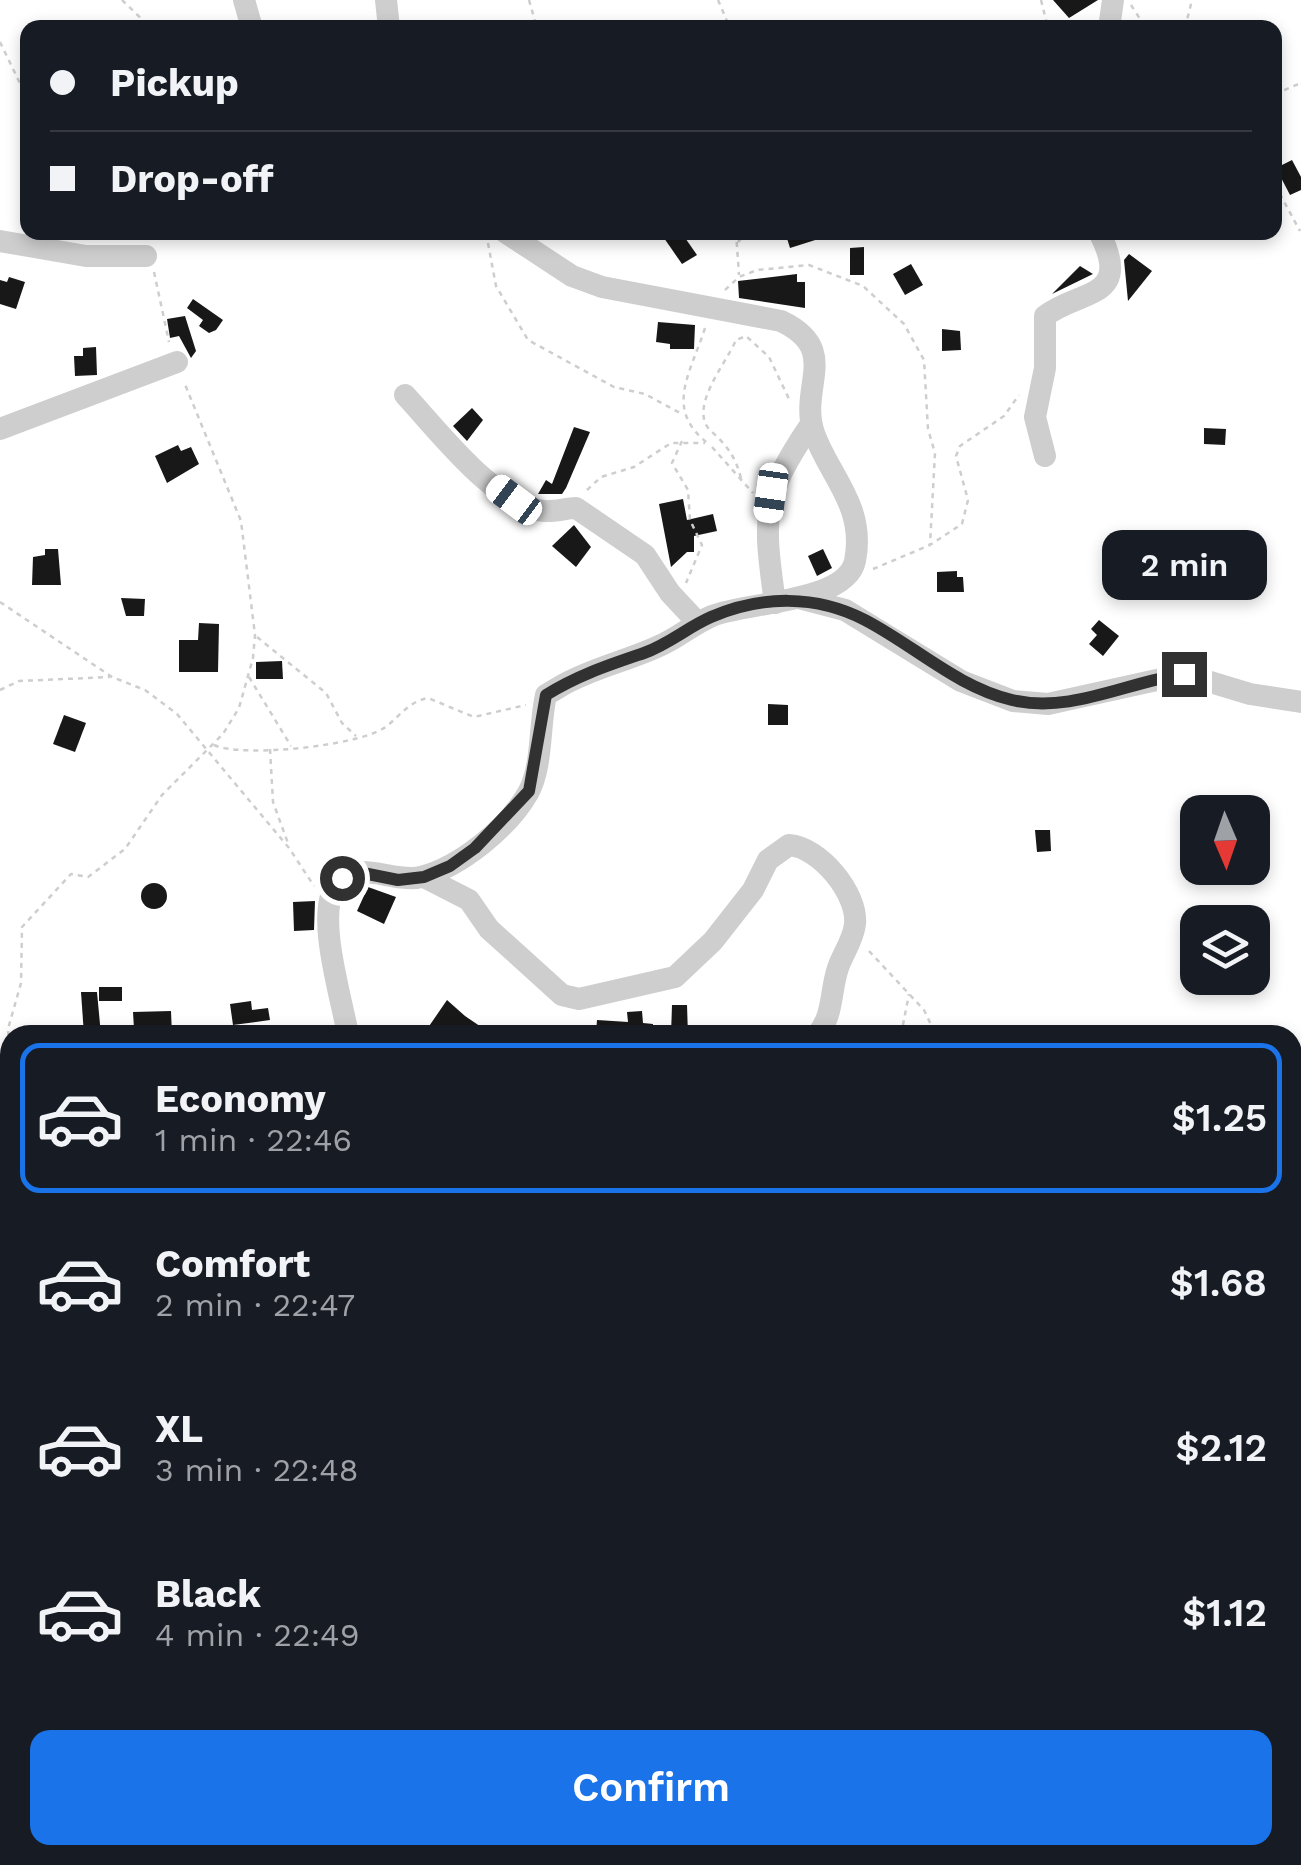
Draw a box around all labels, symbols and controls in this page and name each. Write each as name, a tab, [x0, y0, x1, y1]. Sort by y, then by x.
text: Pickup	[110, 61, 239, 105]
text: Drop-off	[110, 157, 274, 201]
car	[752, 461, 790, 525]
car	[481, 470, 547, 530]
callout: 2 min	[1102, 529, 1266, 599]
text: 2 min	[1141, 546, 1228, 584]
route end	[1162, 652, 1207, 697]
north arrow	[1180, 795, 1270, 885]
map controls	[1180, 795, 1270, 995]
route start	[320, 856, 365, 901]
button: layers	[1180, 905, 1270, 995]
icon: car	[35, 1073, 125, 1163]
text: Economy	[155, 1077, 326, 1121]
text: $1.25	[1172, 1096, 1267, 1140]
text: 1 min · 22:46	[155, 1121, 352, 1159]
icon: car	[35, 1238, 125, 1328]
text: Comfort	[155, 1242, 310, 1286]
text: $1.68	[1170, 1261, 1267, 1305]
text: 2 min · 22:47	[155, 1286, 355, 1324]
icon: car	[35, 1403, 125, 1493]
text: XL	[155, 1407, 203, 1451]
text: $2.12	[1176, 1426, 1267, 1470]
text: 3 min · 22:48	[155, 1451, 359, 1489]
icon: car	[35, 1568, 125, 1658]
text: Black	[155, 1572, 261, 1616]
text: $1.12	[1182, 1591, 1267, 1635]
text: 4 min · 22:49	[155, 1616, 359, 1654]
button: Confirm	[30, 1730, 1272, 1845]

